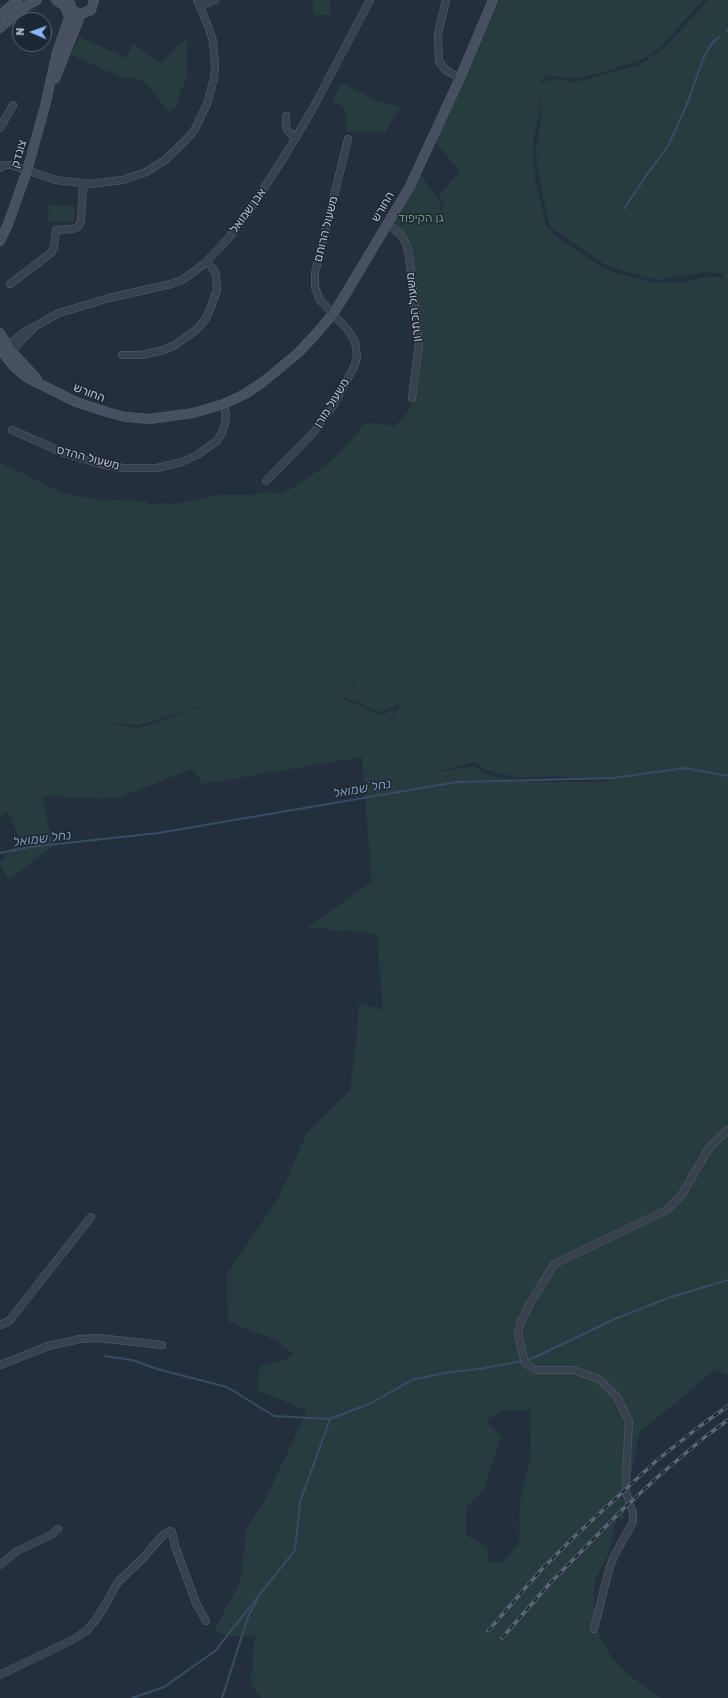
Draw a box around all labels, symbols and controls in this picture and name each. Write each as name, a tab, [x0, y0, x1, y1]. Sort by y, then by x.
north arrow	[12, 12, 52, 52]
text: N	[14, 27, 27, 36]
street label: צונדק	[8, 138, 30, 170]
street label: אבן שמואל	[227, 186, 269, 236]
street label: החורש	[368, 189, 398, 225]
street label: משעול הרותם	[311, 195, 341, 263]
park label: גן הקיפוד	[398, 212, 444, 226]
street label: משעול הכתרון	[403, 272, 425, 342]
street label: משעול מורן	[311, 376, 353, 430]
street label: החורש	[71, 380, 107, 406]
street label: משעול ההדס	[55, 443, 121, 473]
water label: נחל שמואל	[332, 776, 392, 802]
water label: נחל שמואל	[12, 828, 72, 850]

